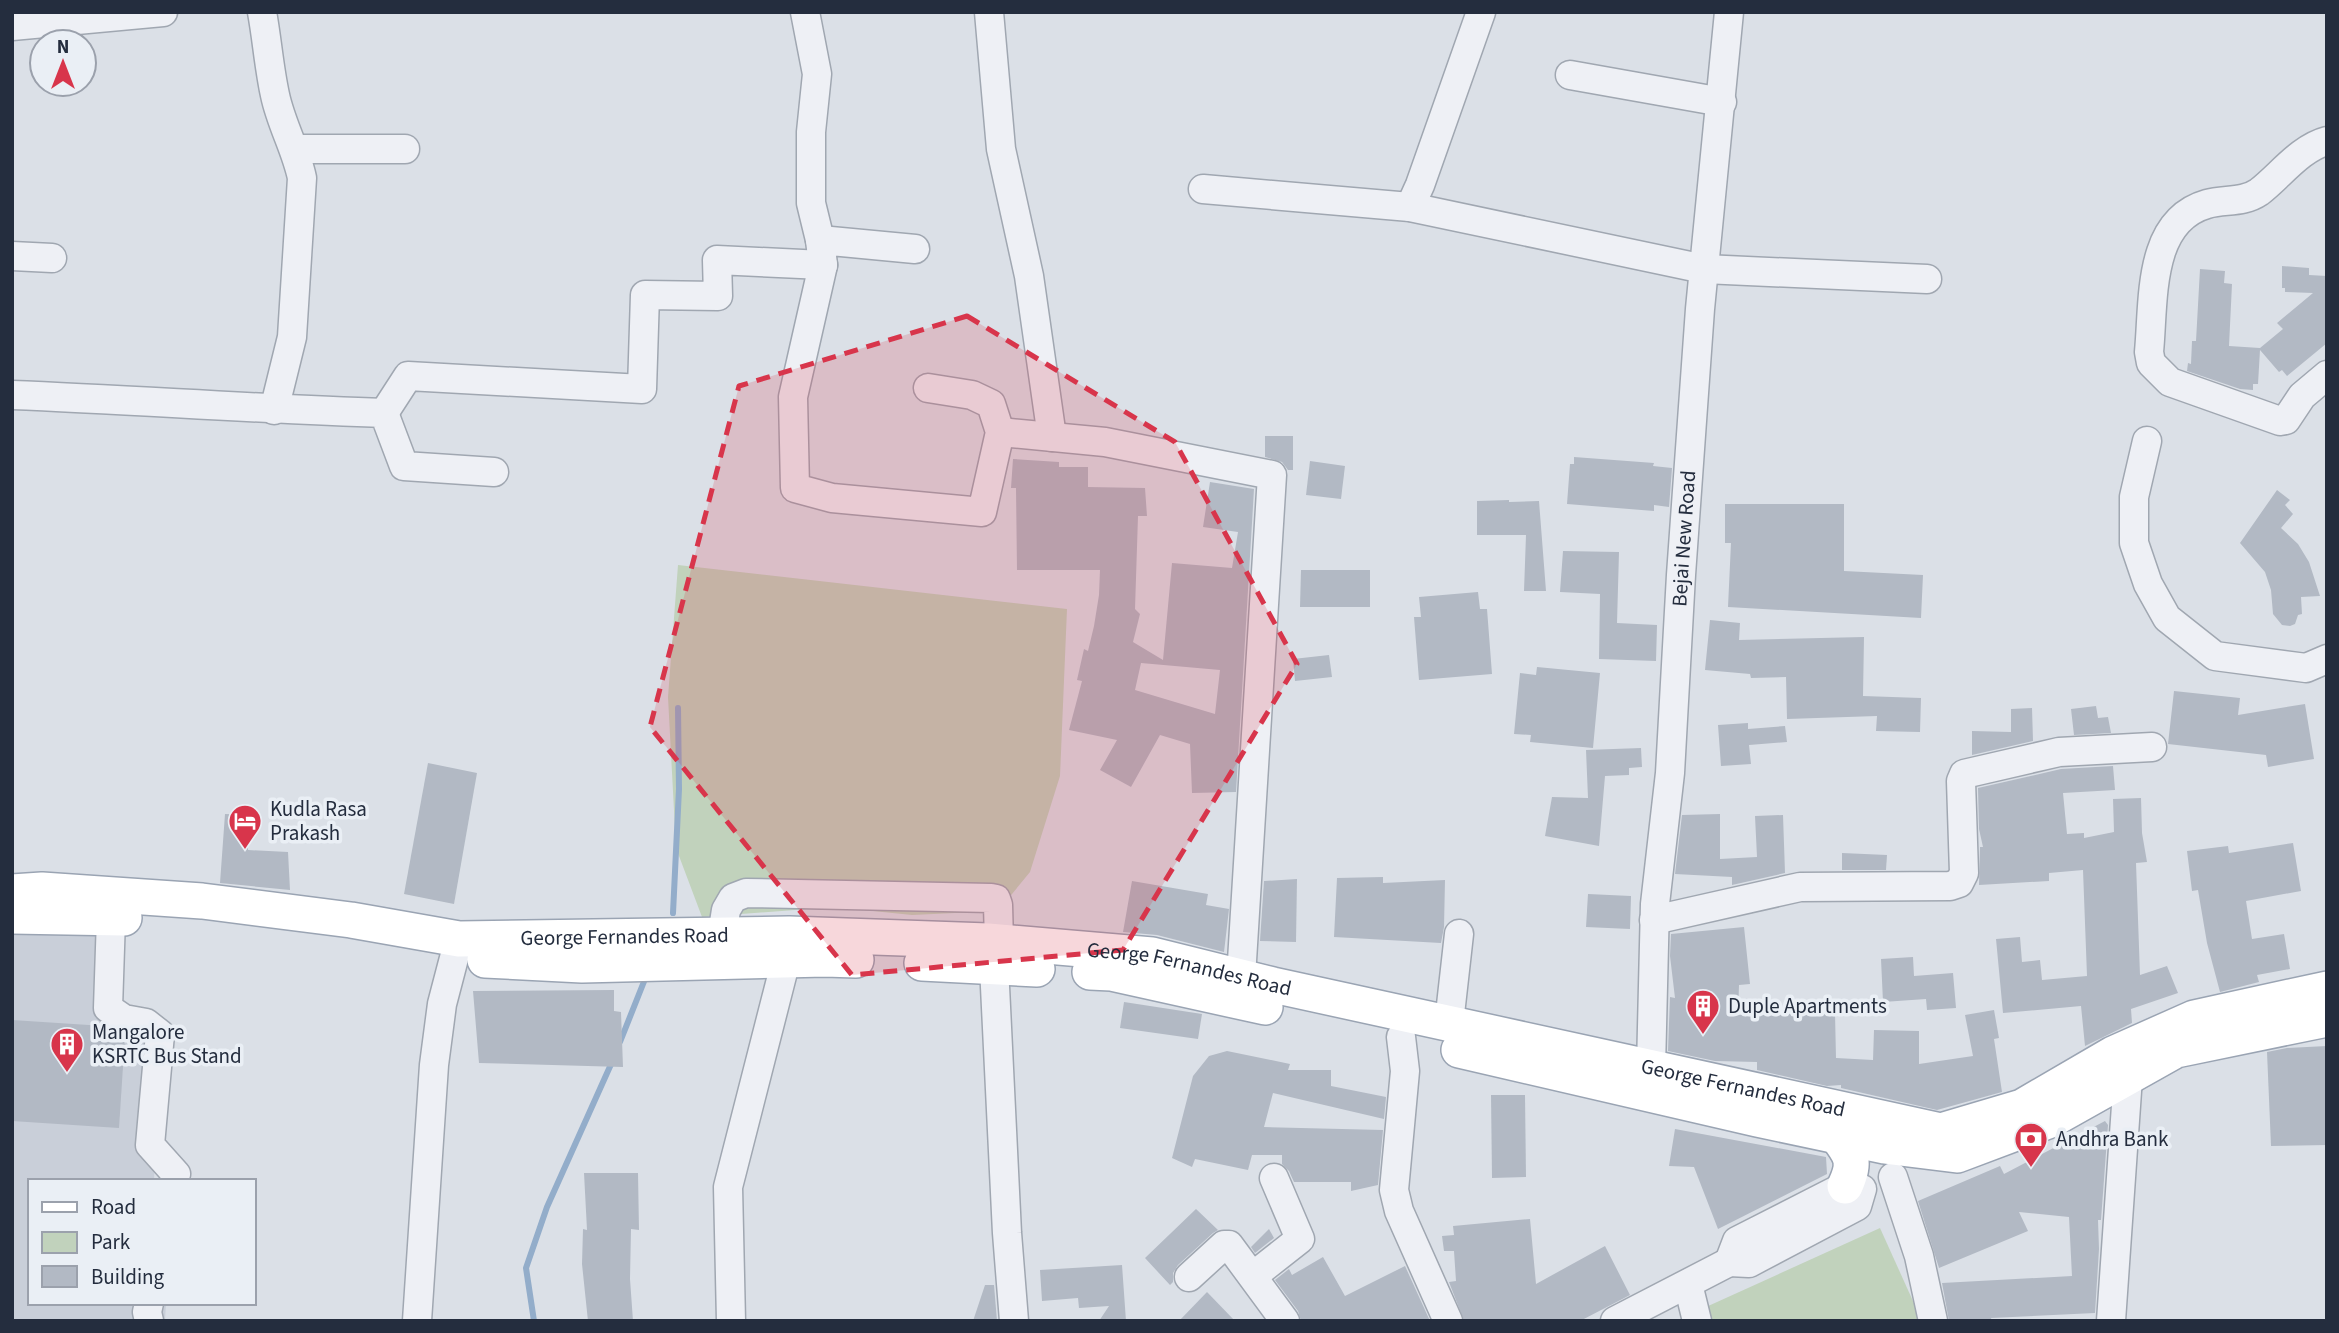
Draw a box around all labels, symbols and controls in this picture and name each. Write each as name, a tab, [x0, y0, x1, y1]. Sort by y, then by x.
north arrow	[28, 28, 98, 98]
text: N	[57, 34, 69, 61]
street label: Bejai New Road	[1664, 469, 1703, 607]
place label: Kudla Rasa Prakash	[270, 794, 367, 848]
hotel icon: Kudla Rasa Prakash	[226, 802, 264, 851]
street label: George Fernandes Road	[520, 920, 729, 953]
street label: George Fernandes Road	[1086, 935, 1294, 1004]
building icon: Duple Apartments	[1684, 987, 1722, 1036]
place label: Duple Apartments	[1728, 991, 1887, 1021]
place label: Mangalore KSRTC Bus Stand	[92, 1017, 242, 1071]
building icon: Mangalore KSRTC Bus Stand	[48, 1025, 86, 1074]
street label: George Fernandes Road	[1638, 1051, 1848, 1125]
bank icon: Andhra Bank	[2012, 1120, 2050, 1169]
place label: Andhra Bank	[2056, 1124, 2169, 1154]
legend	[28, 1179, 256, 1305]
text: Road	[91, 1192, 136, 1222]
text: Park	[91, 1227, 131, 1257]
text: Building	[91, 1262, 165, 1292]

